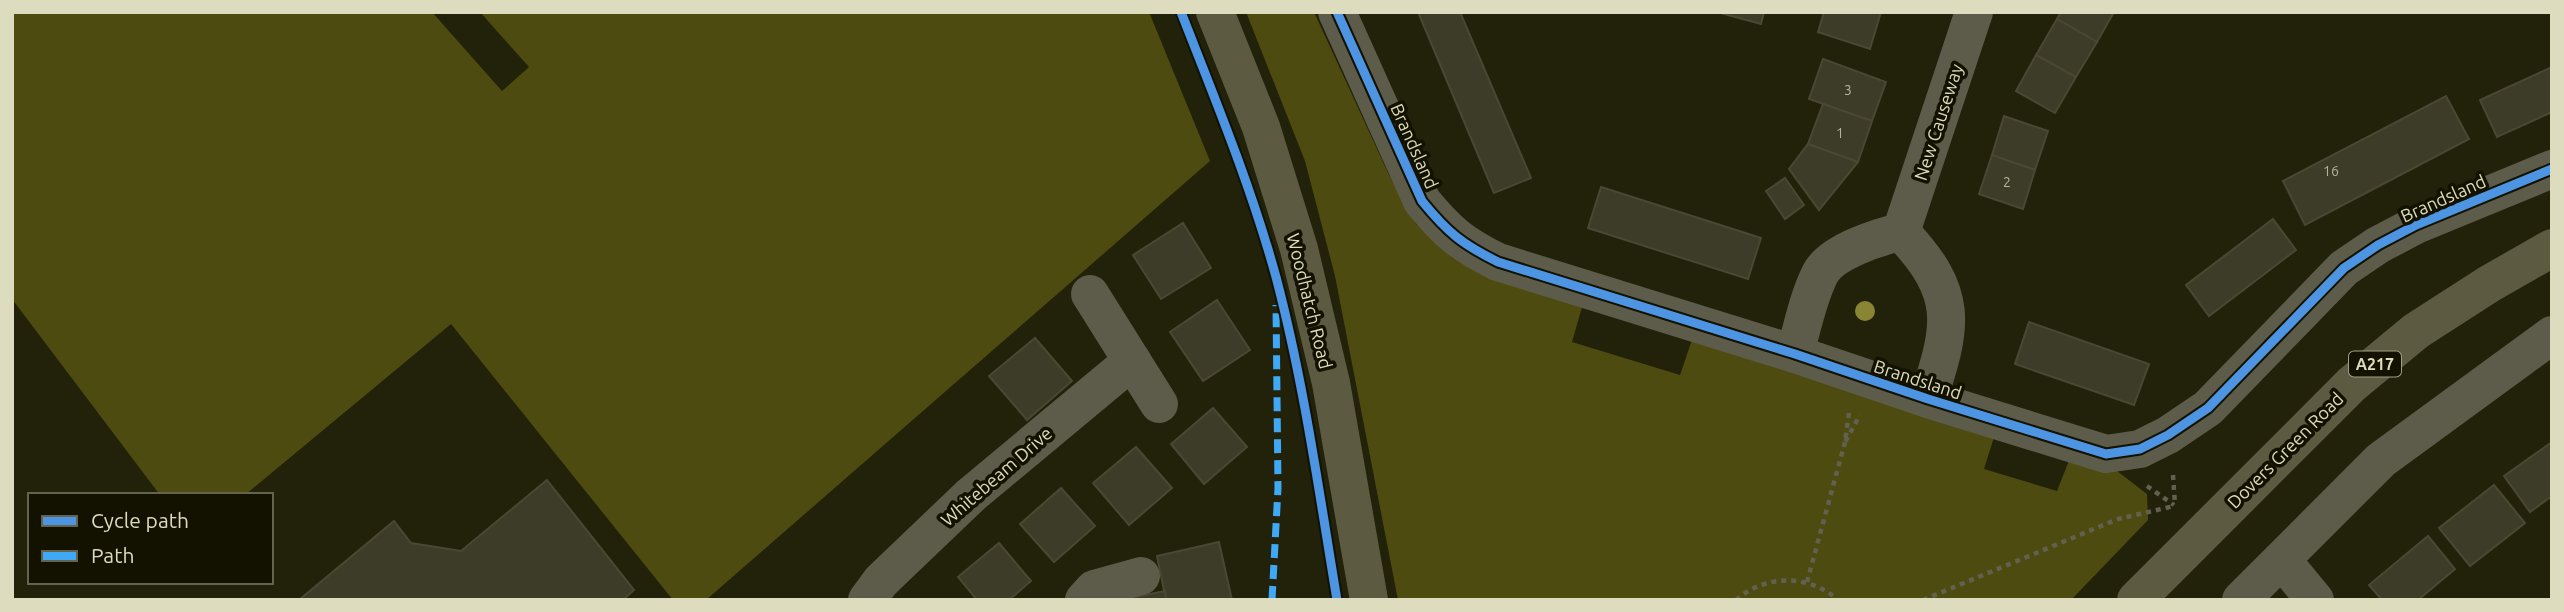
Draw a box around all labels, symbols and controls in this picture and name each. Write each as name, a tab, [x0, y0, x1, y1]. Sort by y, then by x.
street label: New Causeway	[1910, 61, 1966, 183]
house number: 3	[1844, 82, 1852, 98]
street label: Brandsland	[1387, 100, 1443, 192]
house number: 1	[1836, 125, 1844, 141]
house number: 16	[2323, 163, 2339, 179]
street label: Brandsland	[2397, 170, 2489, 226]
house number: 2	[2003, 174, 2011, 190]
street label: Woodhatch Road	[1284, 231, 1336, 371]
road number: A217	[2349, 352, 2401, 376]
street label: Brandsland	[1872, 355, 1964, 403]
street label: Dovers Green Road	[2223, 388, 2347, 512]
street label: Whitebeam Drive	[937, 422, 1055, 530]
legend	[28, 493, 273, 584]
text: Cycle path	[91, 508, 189, 532]
text: Path	[91, 543, 134, 567]

